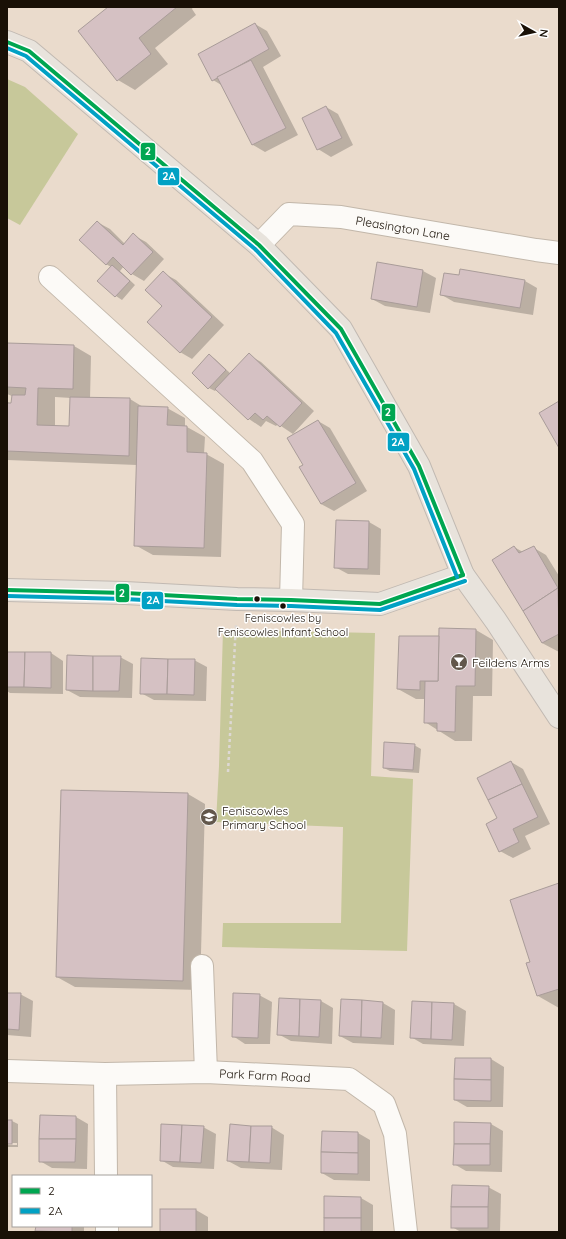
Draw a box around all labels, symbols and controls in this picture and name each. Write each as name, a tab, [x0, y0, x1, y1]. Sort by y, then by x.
north arrow	[514, 12, 554, 52]
text: N	[536, 28, 551, 38]
line badge: 2	[140, 142, 156, 161]
text: 2	[145, 144, 151, 158]
line badge: 2A	[157, 167, 180, 186]
text: 2A	[162, 169, 176, 183]
street label: Pleasington Lane	[355, 212, 451, 243]
line badge: 2	[381, 403, 396, 422]
text: 2	[385, 405, 391, 419]
line badge: 2A	[387, 432, 410, 452]
text: 2A	[391, 435, 405, 449]
line badge: 2	[115, 583, 130, 603]
text: 2	[119, 586, 125, 600]
line badge: 2A	[141, 591, 164, 610]
text: 2A	[146, 593, 160, 607]
unlabelled marker	[252, 594, 262, 604]
marker: Feniscowles by Feniscowles Infant School	[278, 601, 288, 611]
place label: Feniscowles by Feniscowles Infant School	[218, 611, 348, 639]
bar icon: Feildens Arms	[449, 652, 469, 672]
place label: Feildens Arms	[472, 655, 550, 670]
place label: Feniscowles Primary School	[222, 803, 306, 832]
school or university icon: Feniscowles Primary School	[199, 807, 219, 827]
street label: Park Farm Road	[219, 1065, 311, 1085]
legend	[12, 1175, 152, 1227]
text: 2	[48, 1183, 55, 1198]
text: 2A	[48, 1203, 63, 1218]

